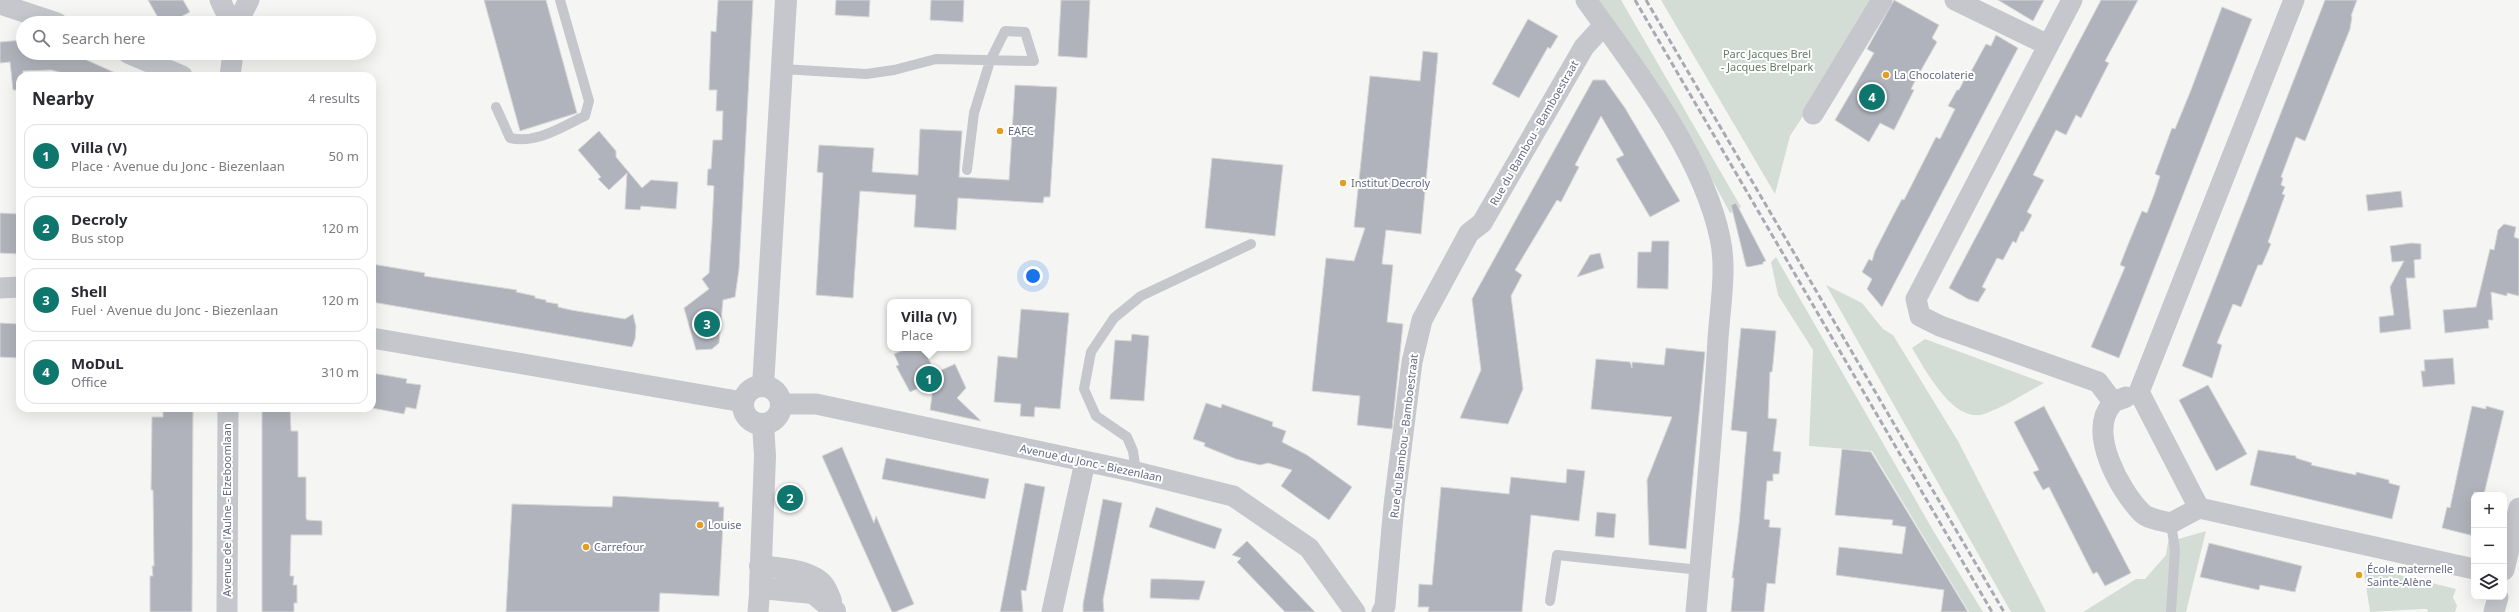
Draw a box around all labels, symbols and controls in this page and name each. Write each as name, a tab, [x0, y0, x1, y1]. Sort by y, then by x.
search box	[16, 16, 376, 60]
icon: search	[30, 27, 52, 49]
text: Search here	[62, 28, 145, 48]
park label: Parc Jacques Brel - Jacques Brelpark	[1721, 46, 1813, 74]
street label: Rue du Bambou - Bamboestraat	[1486, 57, 1581, 208]
place label: La Chocolaterie	[1894, 67, 1974, 82]
marker: La Chocolaterie	[1881, 70, 1891, 80]
pin: 4	[1859, 82, 1885, 112]
text: Nearby	[32, 87, 94, 110]
text: 4 results	[308, 89, 360, 107]
place label: EAFC	[1008, 123, 1034, 138]
marker: EAFC	[995, 126, 1005, 136]
text: Villa (V)	[71, 137, 127, 157]
text: 1	[42, 147, 50, 165]
text: 50 m	[329, 147, 359, 165]
text: Place · Avenue du Jonc - Biezenlaan	[71, 157, 285, 175]
place label: Institut Decroly	[1351, 175, 1431, 190]
marker: Institut Decroly	[1338, 178, 1348, 188]
text: Decroly	[71, 209, 128, 229]
text: 2	[42, 219, 50, 237]
text: 120 m	[321, 219, 359, 237]
text: Bus stop	[71, 229, 124, 247]
your location	[1023, 266, 1043, 286]
text: Shell	[71, 281, 107, 301]
text: 3	[42, 291, 50, 309]
text: 120 m	[321, 291, 359, 309]
popup	[887, 299, 971, 351]
text: Fuel · Avenue du Jonc - Biezenlaan	[71, 301, 278, 319]
text: Villa (V)	[901, 306, 957, 326]
pin: 3	[694, 309, 720, 339]
text: Place	[901, 326, 933, 344]
text: MoDuL	[71, 353, 124, 373]
street label: Rue du Bambou - Bamboestraat	[1386, 353, 1421, 519]
text: 4	[42, 363, 50, 381]
text: 310 m	[321, 363, 359, 381]
pin: 1	[916, 364, 942, 394]
text: Office	[71, 373, 107, 391]
street label: Avenue de l'Aulne - Elzeboomlaan	[219, 423, 234, 597]
street label: Avenue du Jonc - Biezenlaan	[1019, 440, 1164, 485]
pin: 2	[777, 483, 803, 513]
map controls	[2471, 492, 2507, 600]
button: +	[2471, 492, 2507, 528]
place label: Louise	[708, 517, 742, 532]
marker: Louise	[695, 520, 705, 530]
button: −	[2471, 528, 2507, 564]
place label: Carrefour	[594, 539, 644, 554]
marker: Carrefour	[581, 542, 591, 552]
place label: École maternelle Sainte-Alène	[2367, 561, 2453, 589]
button: layers	[2471, 564, 2507, 600]
marker: École maternelle Sainte-Alène	[2354, 570, 2364, 580]

